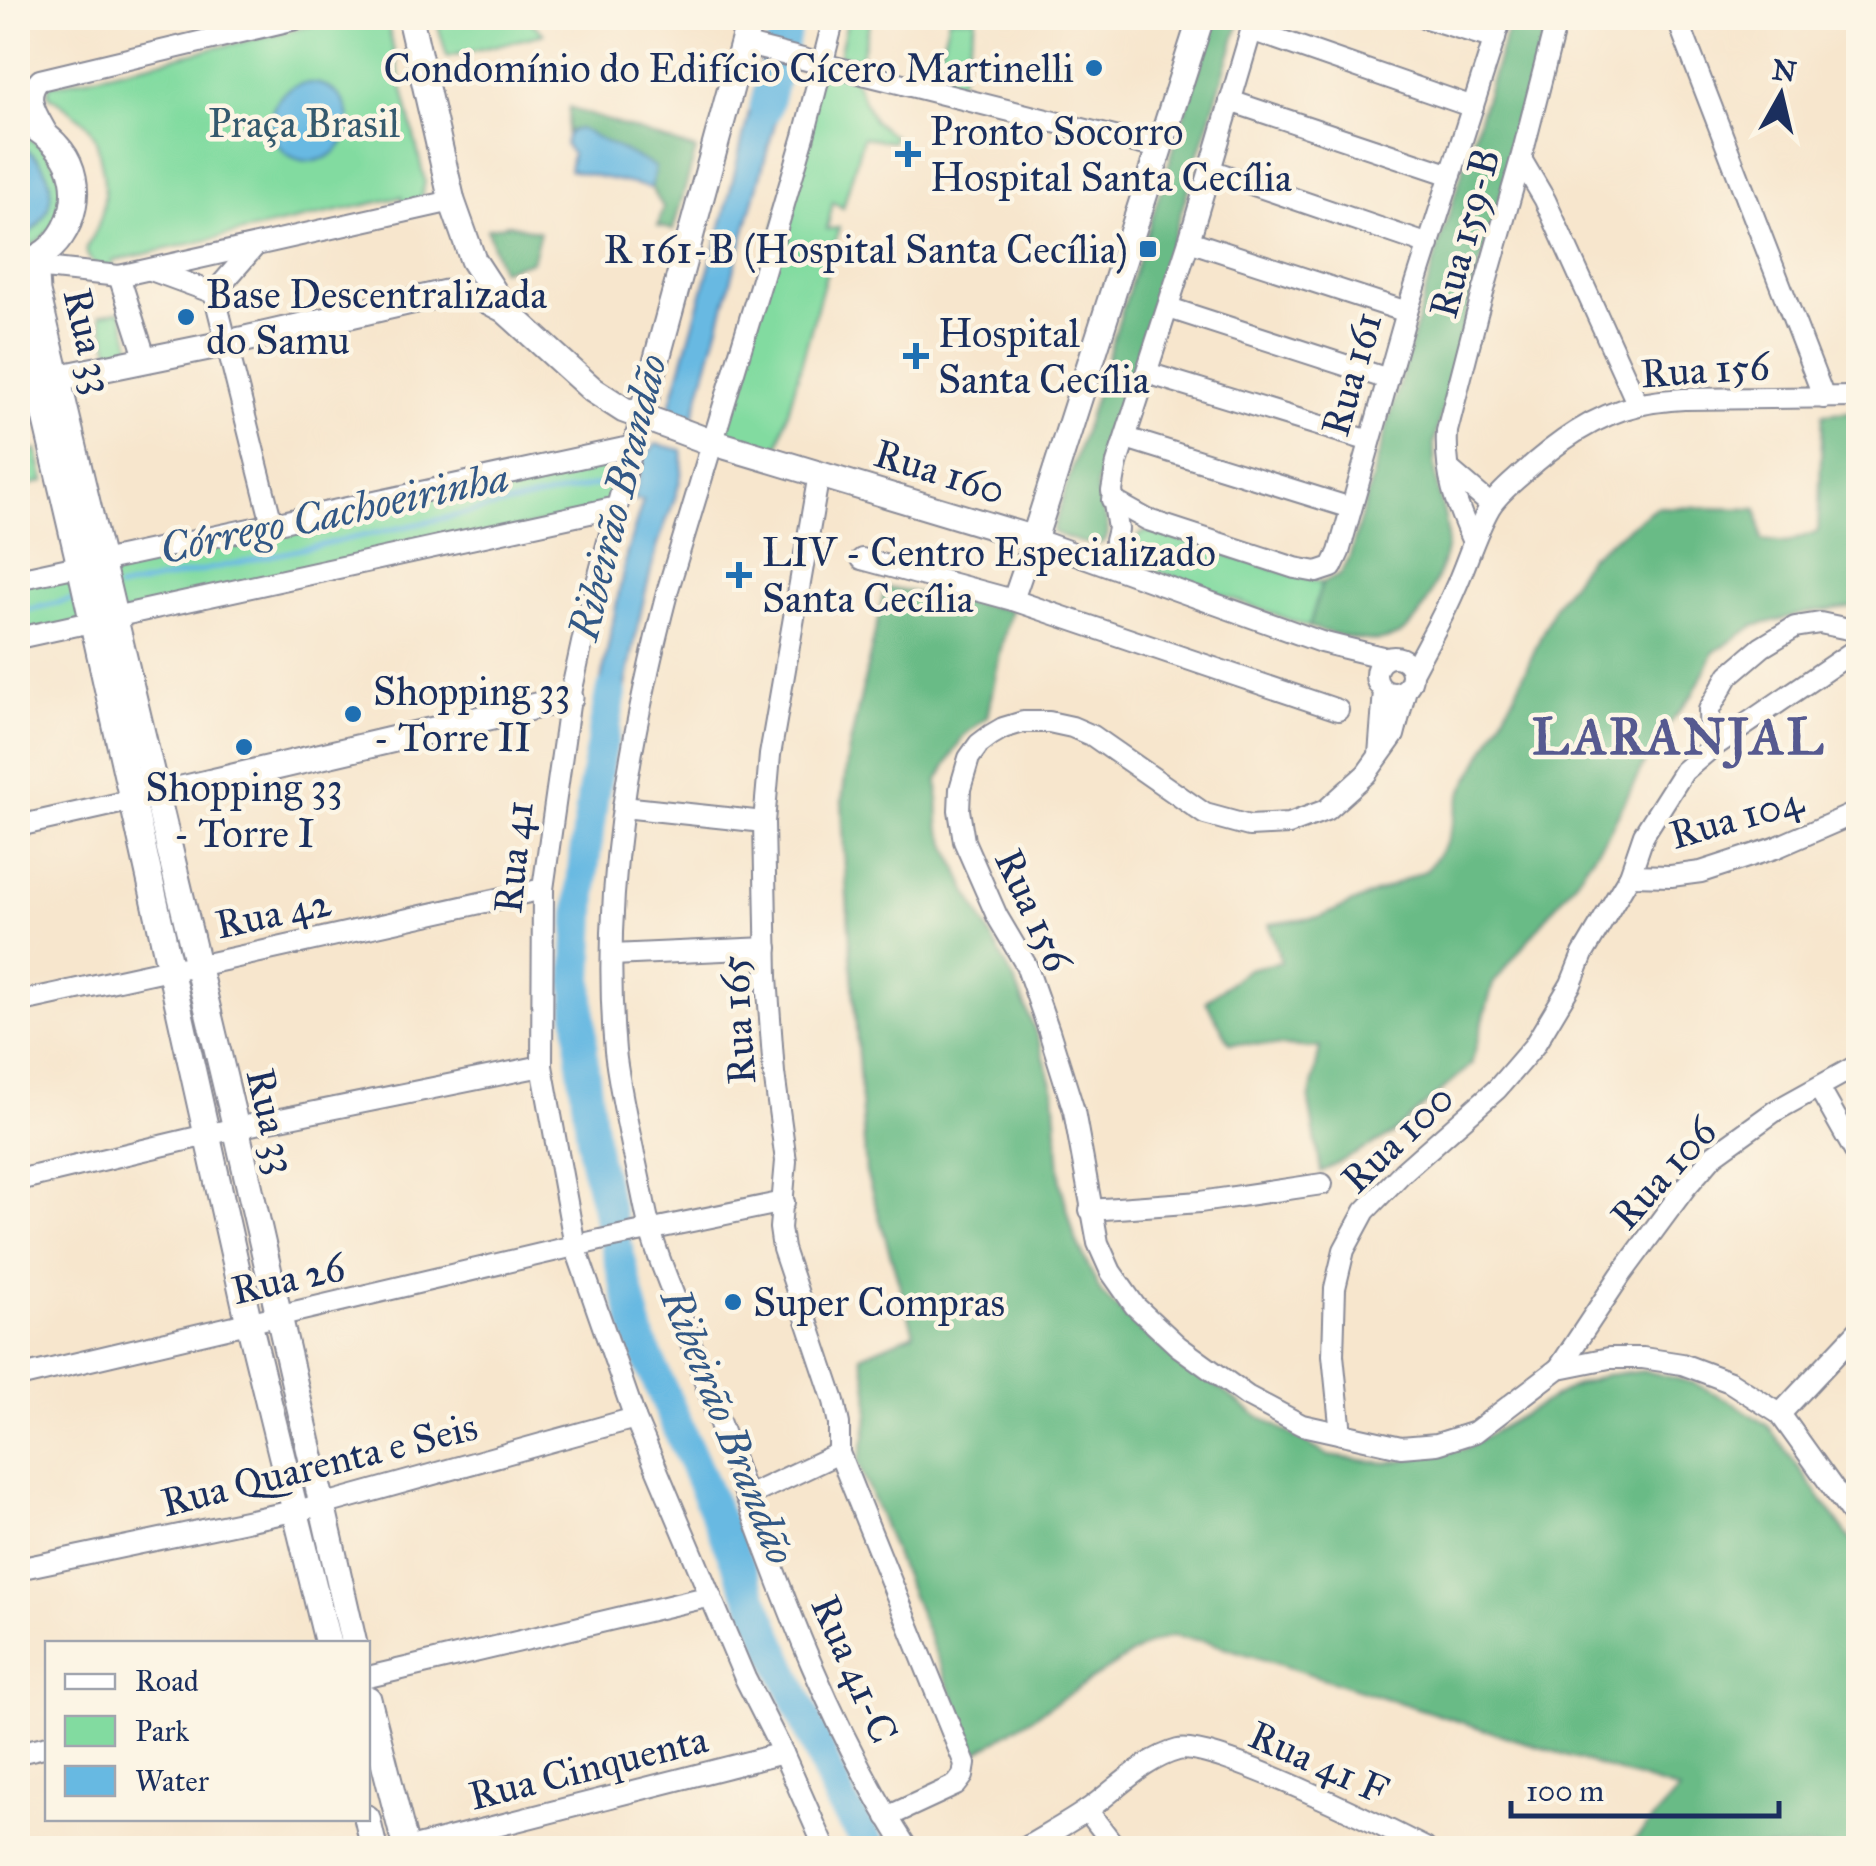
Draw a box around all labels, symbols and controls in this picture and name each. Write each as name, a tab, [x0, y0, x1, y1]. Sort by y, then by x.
place label: Condomínio do Edifício Cícero Martinelli	[383, 44, 1074, 93]
north arrow	[1731, 45, 1831, 145]
text: N	[1770, 52, 1799, 90]
marker: Condomínio do Edifício Cícero Martinelli	[1083, 57, 1105, 79]
park label: Praça Brasil	[208, 99, 400, 148]
place label: Pronto Socorro Hospital Santa Cecília	[930, 107, 1292, 202]
marker: Pronto Socorro Hospital Santa Cecília	[895, 141, 921, 167]
street label: Rua 159-B	[1418, 143, 1511, 323]
place label: R 161-B (Hospital Santa Cecília)	[604, 225, 1128, 274]
marker: R 161-B (Hospital Santa Cecília)	[1137, 238, 1159, 260]
place label: Base Descentralizada do Samu	[206, 270, 547, 365]
street label: Rua 33	[53, 284, 124, 399]
marker: Base Descentralizada do Samu	[175, 306, 197, 328]
street label: Rua 161	[1311, 307, 1392, 442]
place label: Hospital Santa Cecília	[938, 309, 1150, 404]
street label: Rua 156	[1639, 340, 1773, 398]
marker: Hospital Santa Cecília	[903, 343, 929, 369]
water label: Ribeirão Brandão	[557, 349, 679, 647]
street label: Rua 160	[869, 428, 1011, 515]
water label: Córrego Cachoeirinha	[155, 451, 513, 575]
place label: LIV - Centro Especializado Santa Cecília	[762, 528, 1216, 623]
marker: LIV - Centro Especializado Santa Cecília	[726, 562, 752, 588]
place label: Shopping 33 - Torre II	[373, 667, 570, 762]
marker: Shopping 33 - Torre II	[342, 703, 364, 725]
district label: LARANJAL	[1532, 707, 1826, 769]
marker: Shopping 33 - Torre I	[233, 736, 255, 758]
place label: Shopping 33 - Torre I	[145, 763, 343, 858]
street label: Rua 104	[1664, 775, 1810, 860]
street label: Rua 41	[483, 798, 544, 916]
street label: Rua 156	[984, 841, 1084, 980]
street label: Rua 42	[211, 877, 335, 950]
street label: Rua 165	[709, 954, 766, 1086]
street label: Rua 33	[236, 1064, 307, 1179]
street label: Rua 100	[1331, 1073, 1464, 1203]
street label: Rua 106	[1600, 1106, 1727, 1240]
street label: Rua 26	[227, 1241, 351, 1315]
place label: Super Compras	[753, 1278, 1005, 1327]
water label: Ribeirão Brandão	[648, 1279, 807, 1572]
marker: Super Compras	[722, 1291, 744, 1313]
street label: Rua Quarenta e Seis	[156, 1402, 482, 1527]
street label: Rua 41-C	[800, 1588, 909, 1751]
legend	[45, 1641, 370, 1821]
text: Road	[135, 1663, 199, 1699]
street label: Rua 41 F	[1241, 1710, 1396, 1815]
text: Park	[135, 1713, 189, 1749]
street label: Rua Cinquenta	[464, 1714, 713, 1821]
scale bar	[1511, 1756, 1778, 1818]
text: Water	[135, 1763, 210, 1799]
text: 100 m	[1526, 1773, 1604, 1809]

